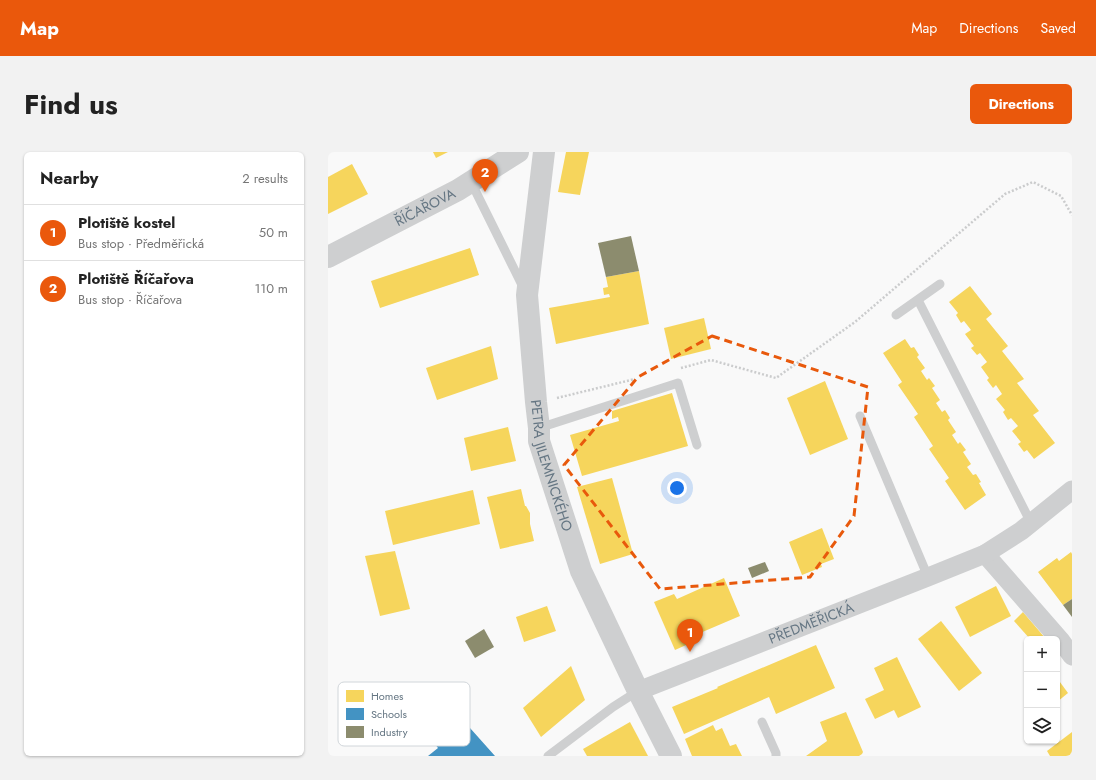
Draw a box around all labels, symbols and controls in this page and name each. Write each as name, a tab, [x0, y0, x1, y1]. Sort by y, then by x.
text: Map	[20, 15, 59, 42]
text: Map	[911, 18, 937, 38]
text: Directions	[959, 18, 1019, 38]
text: Saved	[1041, 18, 1076, 38]
text: Find us	[24, 84, 118, 125]
button: Directions	[970, 84, 1072, 124]
pin: 2	[472, 159, 498, 192]
text: Nearby	[40, 166, 98, 190]
text: 2 results	[242, 169, 288, 188]
street label: ŘÍČAŘOVA	[391, 183, 459, 231]
text: Plotiště kostel	[78, 212, 175, 234]
text: 1	[50, 223, 56, 242]
text: 50 m	[259, 223, 288, 242]
text: Bus stop · Předměřická	[78, 234, 204, 253]
text: Plotiště Říčařova	[78, 268, 194, 290]
text: 2	[49, 279, 57, 298]
text: 110 m	[254, 279, 288, 298]
text: Bus stop · Říčařova	[78, 290, 182, 309]
street label: PETRA JILEMNICKÉHO	[526, 399, 578, 534]
your location	[667, 478, 687, 498]
street label: PŘEDMĚŘICKÁ	[766, 597, 857, 649]
pin: 1	[677, 619, 703, 652]
map controls	[1024, 636, 1060, 744]
button: +	[1024, 636, 1060, 672]
button: −	[1024, 672, 1060, 708]
legend	[338, 682, 470, 746]
text: Homes	[371, 688, 404, 704]
text: Schools	[371, 706, 408, 722]
button: layers	[1024, 708, 1060, 744]
text: Industry	[371, 724, 408, 740]

